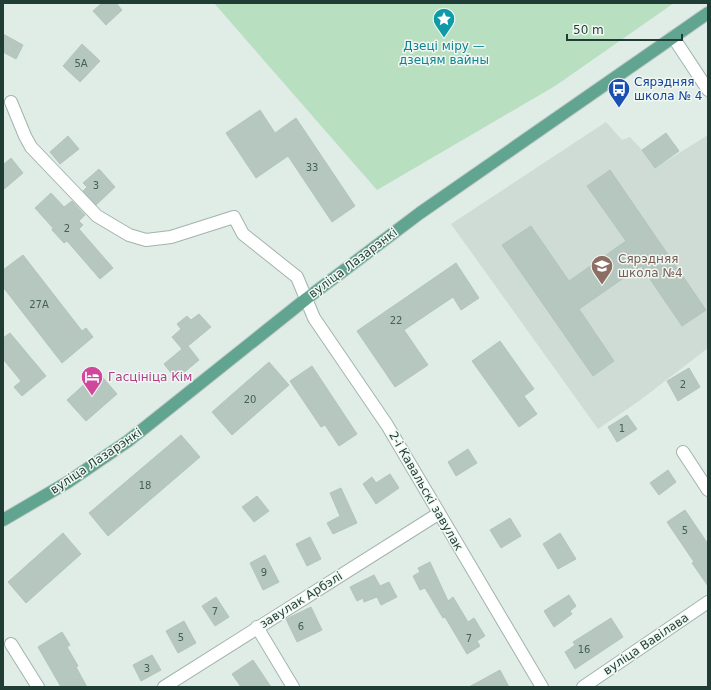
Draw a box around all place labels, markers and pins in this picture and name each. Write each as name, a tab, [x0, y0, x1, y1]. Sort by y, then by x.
place icon: Дзеці міру — дзецям вайны	[431, 6, 457, 39]
place label: Дзеці міру — дзецям вайны	[399, 39, 489, 67]
place label: Сярэдняя школа № 4	[634, 75, 702, 103]
bus stop icon: Сярэдняя школа № 4	[606, 76, 632, 109]
place label: Сярэдняя школа №4	[618, 252, 683, 280]
school or university icon: Сярэдняя школа №4	[589, 253, 615, 286]
hotel icon: Гасцініца Кім	[79, 364, 105, 397]
place label: Гасцініца Кім	[108, 370, 192, 384]

